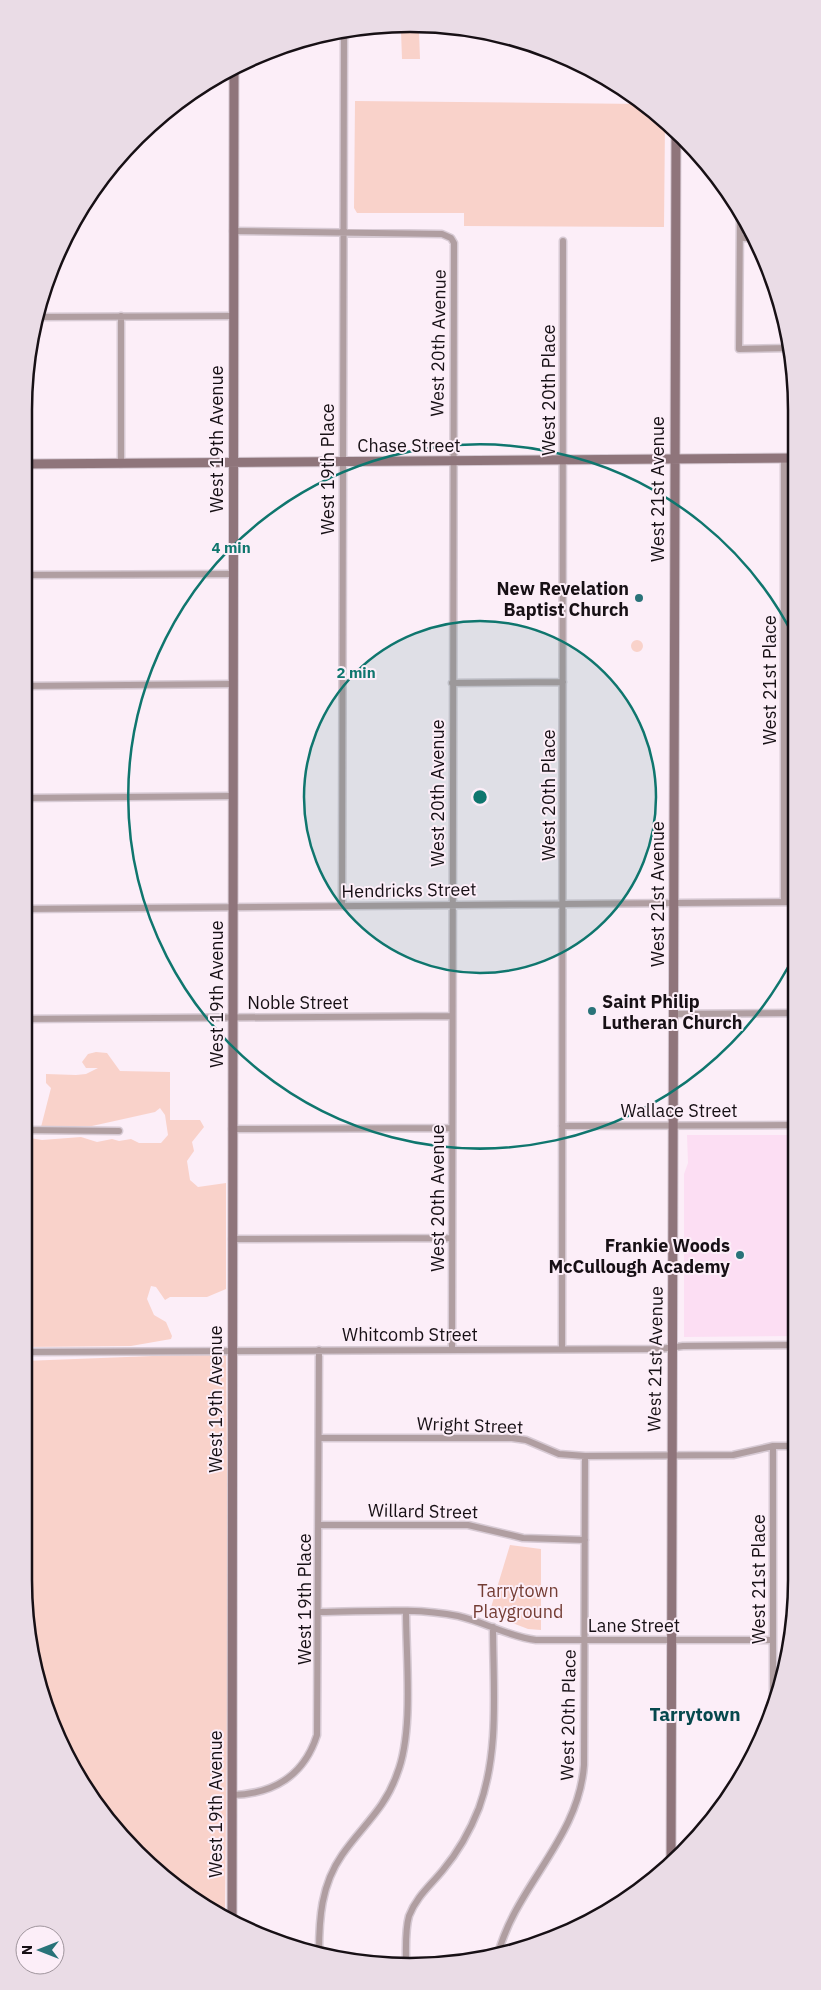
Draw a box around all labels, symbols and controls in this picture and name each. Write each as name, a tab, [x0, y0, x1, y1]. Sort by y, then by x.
street label: West 20th Avenue	[425, 269, 451, 417]
street label: West 20th Place	[537, 324, 560, 456]
street label: West 19th Avenue	[205, 365, 228, 513]
street label: West 19th Place	[316, 403, 339, 535]
street label: West 21st Avenue	[646, 416, 669, 562]
street label: Chase Street	[357, 434, 461, 457]
text: 4 min	[211, 538, 251, 557]
place label: New Revelation Baptist Church	[497, 577, 629, 621]
marker: New Revelation Baptist Church	[633, 592, 645, 604]
street label: West 21st Place	[758, 615, 781, 745]
text: 2 min	[336, 663, 376, 682]
street label: West 20th Avenue	[426, 719, 449, 867]
street label: West 20th Place	[537, 729, 560, 861]
centre of rings	[471, 788, 489, 806]
street label: West 21st Avenue	[646, 821, 669, 967]
street label: Hendricks Street	[341, 877, 477, 903]
street label: West 19th Avenue	[205, 920, 228, 1068]
place label: Saint Philip Lutheran Church	[602, 990, 743, 1034]
street label: Noble Street	[247, 991, 349, 1014]
marker: Saint Philip Lutheran Church	[586, 1005, 598, 1017]
street label: Wallace Street	[620, 1099, 738, 1122]
street label: West 20th Avenue	[426, 1124, 449, 1272]
place label: Frankie Woods McCullough Academy	[548, 1234, 730, 1278]
marker: Frankie Woods McCullough Academy	[734, 1249, 746, 1261]
street label: West 21st Avenue	[642, 1286, 668, 1432]
street label: Whitcomb Street	[342, 1323, 478, 1346]
street label: West 19th Avenue	[204, 1325, 227, 1473]
street label: Wright Street	[416, 1412, 524, 1438]
street label: Willard Street	[368, 1499, 478, 1523]
street label: West 21st Place	[747, 1514, 770, 1644]
street label: West 19th Place	[293, 1533, 316, 1665]
park label: Tarrytown Playground	[473, 1579, 563, 1623]
street label: Lane Street	[588, 1614, 680, 1637]
street label: West 20th Place	[555, 1649, 581, 1781]
district label: Tarrytown	[649, 1702, 741, 1726]
street label: West 19th Avenue	[204, 1730, 227, 1878]
north arrow	[15, 1925, 65, 1975]
text: N	[18, 1945, 36, 1955]

